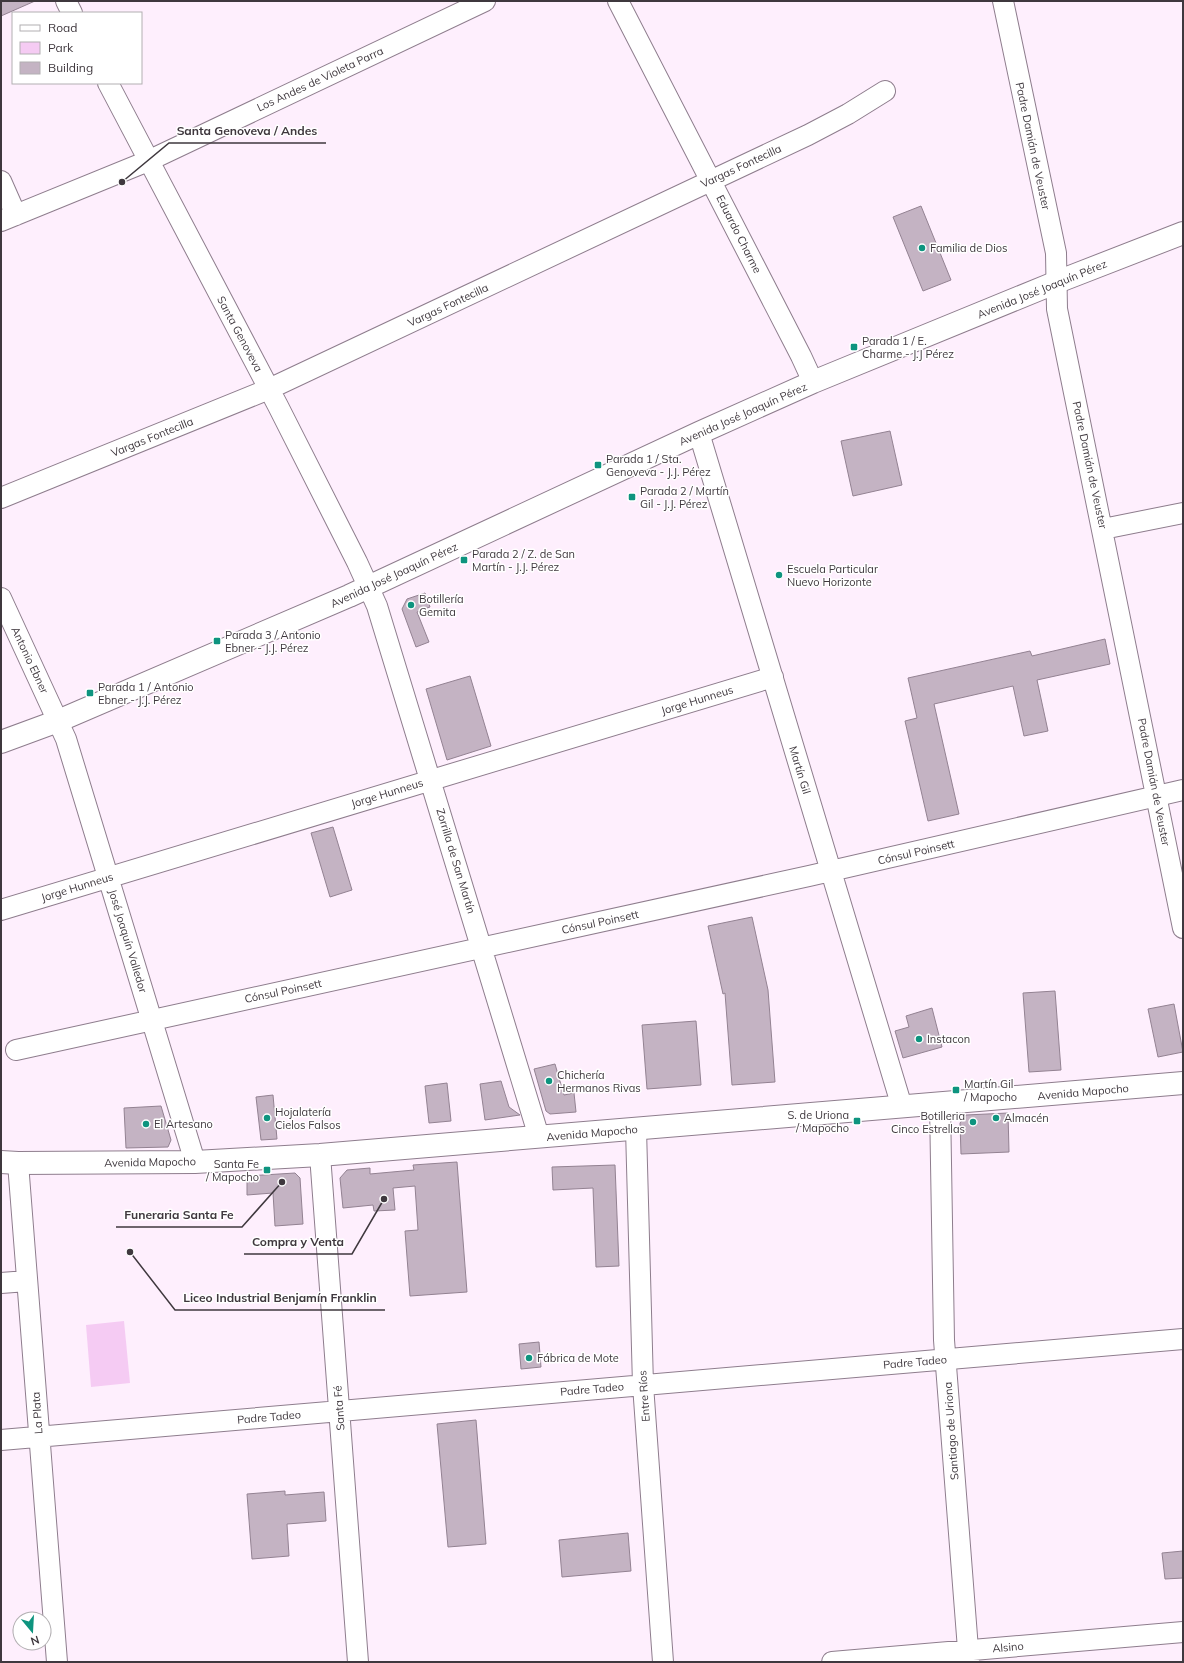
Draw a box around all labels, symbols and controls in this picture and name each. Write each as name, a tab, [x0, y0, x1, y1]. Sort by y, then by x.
legend	[12, 12, 142, 84]
text: Road	[48, 20, 77, 35]
text: Park	[48, 40, 74, 55]
street label: Los Andes de Violeta Parra	[255, 44, 385, 114]
text: Building	[48, 60, 93, 75]
street label: Padre Damián de Veuster	[1013, 81, 1053, 211]
callout: Santa Genoveva / Andes	[169, 119, 326, 143]
text: Santa Genoveva / Andes	[177, 123, 317, 138]
street label: Vargas Fontecilla	[698, 141, 784, 191]
street label: Eduardo Charme	[713, 193, 765, 275]
place label: Familia de Dios	[930, 241, 1008, 255]
marker: Familia de Dios	[917, 243, 927, 253]
street label: Avenida José Joaquín Pérez	[975, 256, 1109, 321]
street label: Vargas Fontecilla	[405, 280, 491, 330]
street label: Santa Genoveva	[214, 294, 266, 374]
place label: Parada 1 / E. Charme - J.J Pérez	[862, 334, 954, 361]
marker: Parada 1 / E. Charme - J.J Pérez	[849, 342, 859, 352]
street label: Avenida José Joaquín Pérez	[677, 379, 809, 449]
street label: Padre Damián de Veuster	[1070, 400, 1110, 530]
street label: Vargas Fontecilla	[109, 414, 195, 460]
place label: Parada 1 / Sta. Genoveva - J.J. Pérez	[606, 452, 711, 479]
marker: Parada 1 / Sta. Genoveva - J.J. Pérez	[593, 460, 603, 470]
place label: Parada 2 / Martín Gil - J.J. Pérez	[640, 484, 729, 511]
marker: Parada 2 / Martín Gil - J.J. Pérez	[627, 492, 637, 502]
street label: Avenida José Joaquín Pérez	[328, 539, 460, 611]
place label: Parada 2 / Z. de San Martín - J.J. Pérez	[472, 547, 575, 574]
marker: Parada 2 / Z. de San Martín - J.J. Pérez	[459, 555, 469, 565]
place label: Escuela Particular Nuevo Horizonte	[787, 562, 878, 589]
marker: Escuela Particular Nuevo Horizonte	[774, 570, 784, 580]
place label: Botillería Gemita	[419, 592, 464, 619]
marker: Botillería Gemita	[406, 600, 416, 610]
street label: Antonio Ebner	[8, 624, 52, 696]
place label: Parada 3 / Antonio Ebner - J.J. Pérez	[225, 628, 321, 655]
marker: Parada 3 / Antonio Ebner - J.J. Pérez	[212, 636, 222, 646]
place label: Parada 1 / Antonio Ebner - J.J. Pérez	[98, 680, 194, 707]
street label: Jorge Hunneus	[659, 682, 735, 718]
marker: Parada 1 / Antonio Ebner - J.J. Pérez	[85, 688, 95, 698]
street label: Padre Damián de Veuster	[1135, 717, 1173, 847]
street label: Martín Gil	[786, 744, 814, 796]
street label: Jorge Hunneus	[349, 775, 425, 811]
street label: Zorrilla de San Martín	[433, 807, 479, 915]
street label: Cónsul Poinsett	[876, 836, 956, 868]
street label: Jorge Hunneus	[39, 869, 115, 905]
street label: José Joaquín Valledor	[106, 888, 150, 994]
street label: Cónsul Poinsett	[560, 907, 640, 937]
street label: Cónsul Poinsett	[243, 976, 323, 1006]
place label: Instacon	[927, 1032, 970, 1046]
marker: Instacon	[914, 1034, 924, 1044]
place label: Chichería Hermanos Rivas	[557, 1068, 641, 1095]
marker: Chichería Hermanos Rivas	[544, 1076, 554, 1086]
place label: Martín Gil / Mapocho	[963, 1077, 1017, 1104]
street label: Avenida Mapocho	[1037, 1081, 1129, 1103]
marker: Martín Gil / Mapocho	[951, 1085, 961, 1095]
place label: Hojalatería Cielos Falsos	[275, 1105, 341, 1132]
place label: S. de Uriona / Mapocho	[787, 1108, 849, 1135]
place label: Botilleria Cinco Estrellas	[891, 1109, 965, 1136]
place label: Almacén	[1004, 1111, 1049, 1125]
marker: Hojalatería Cielos Falsos	[262, 1113, 272, 1123]
marker: Almacén	[991, 1113, 1001, 1123]
marker: S. de Uriona / Mapocho	[852, 1116, 862, 1126]
place label: El Artesano	[154, 1117, 213, 1131]
marker: Botilleria Cinco Estrellas	[968, 1117, 978, 1127]
marker: El Artesano	[141, 1119, 151, 1129]
street label: Avenida Mapocho	[546, 1122, 638, 1144]
street label: Avenida Mapocho	[104, 1154, 196, 1170]
place label: Santa Fe / Mapocho	[205, 1157, 259, 1184]
marker: Santa Fe / Mapocho	[262, 1165, 272, 1175]
callout: Funeraria Santa Fe	[116, 1203, 242, 1227]
text: Funeraria Santa Fe	[124, 1207, 234, 1222]
callout: Compra y Venta	[244, 1230, 352, 1254]
text: Compra y Venta	[252, 1234, 344, 1249]
callout: Liceo Industrial Benjamín Franklin	[175, 1286, 385, 1310]
text: Liceo Industrial Benjamín Franklin	[183, 1290, 377, 1305]
place label: Fábrica de Mote	[537, 1351, 619, 1365]
street label: Padre Tadeo	[882, 1352, 948, 1372]
marker: Fábrica de Mote	[524, 1353, 534, 1363]
street label: Entre Ríos	[635, 1370, 653, 1422]
street label: Padre Tadeo	[559, 1379, 625, 1399]
street label: Santiago de Uriona	[941, 1382, 961, 1480]
street label: Santa Fé	[330, 1385, 348, 1431]
street label: La Plata	[29, 1391, 45, 1435]
street label: Padre Tadeo	[236, 1407, 302, 1427]
north arrow	[12, 1611, 52, 1651]
text: N	[29, 1633, 41, 1648]
street label: Alsino	[992, 1639, 1024, 1655]

